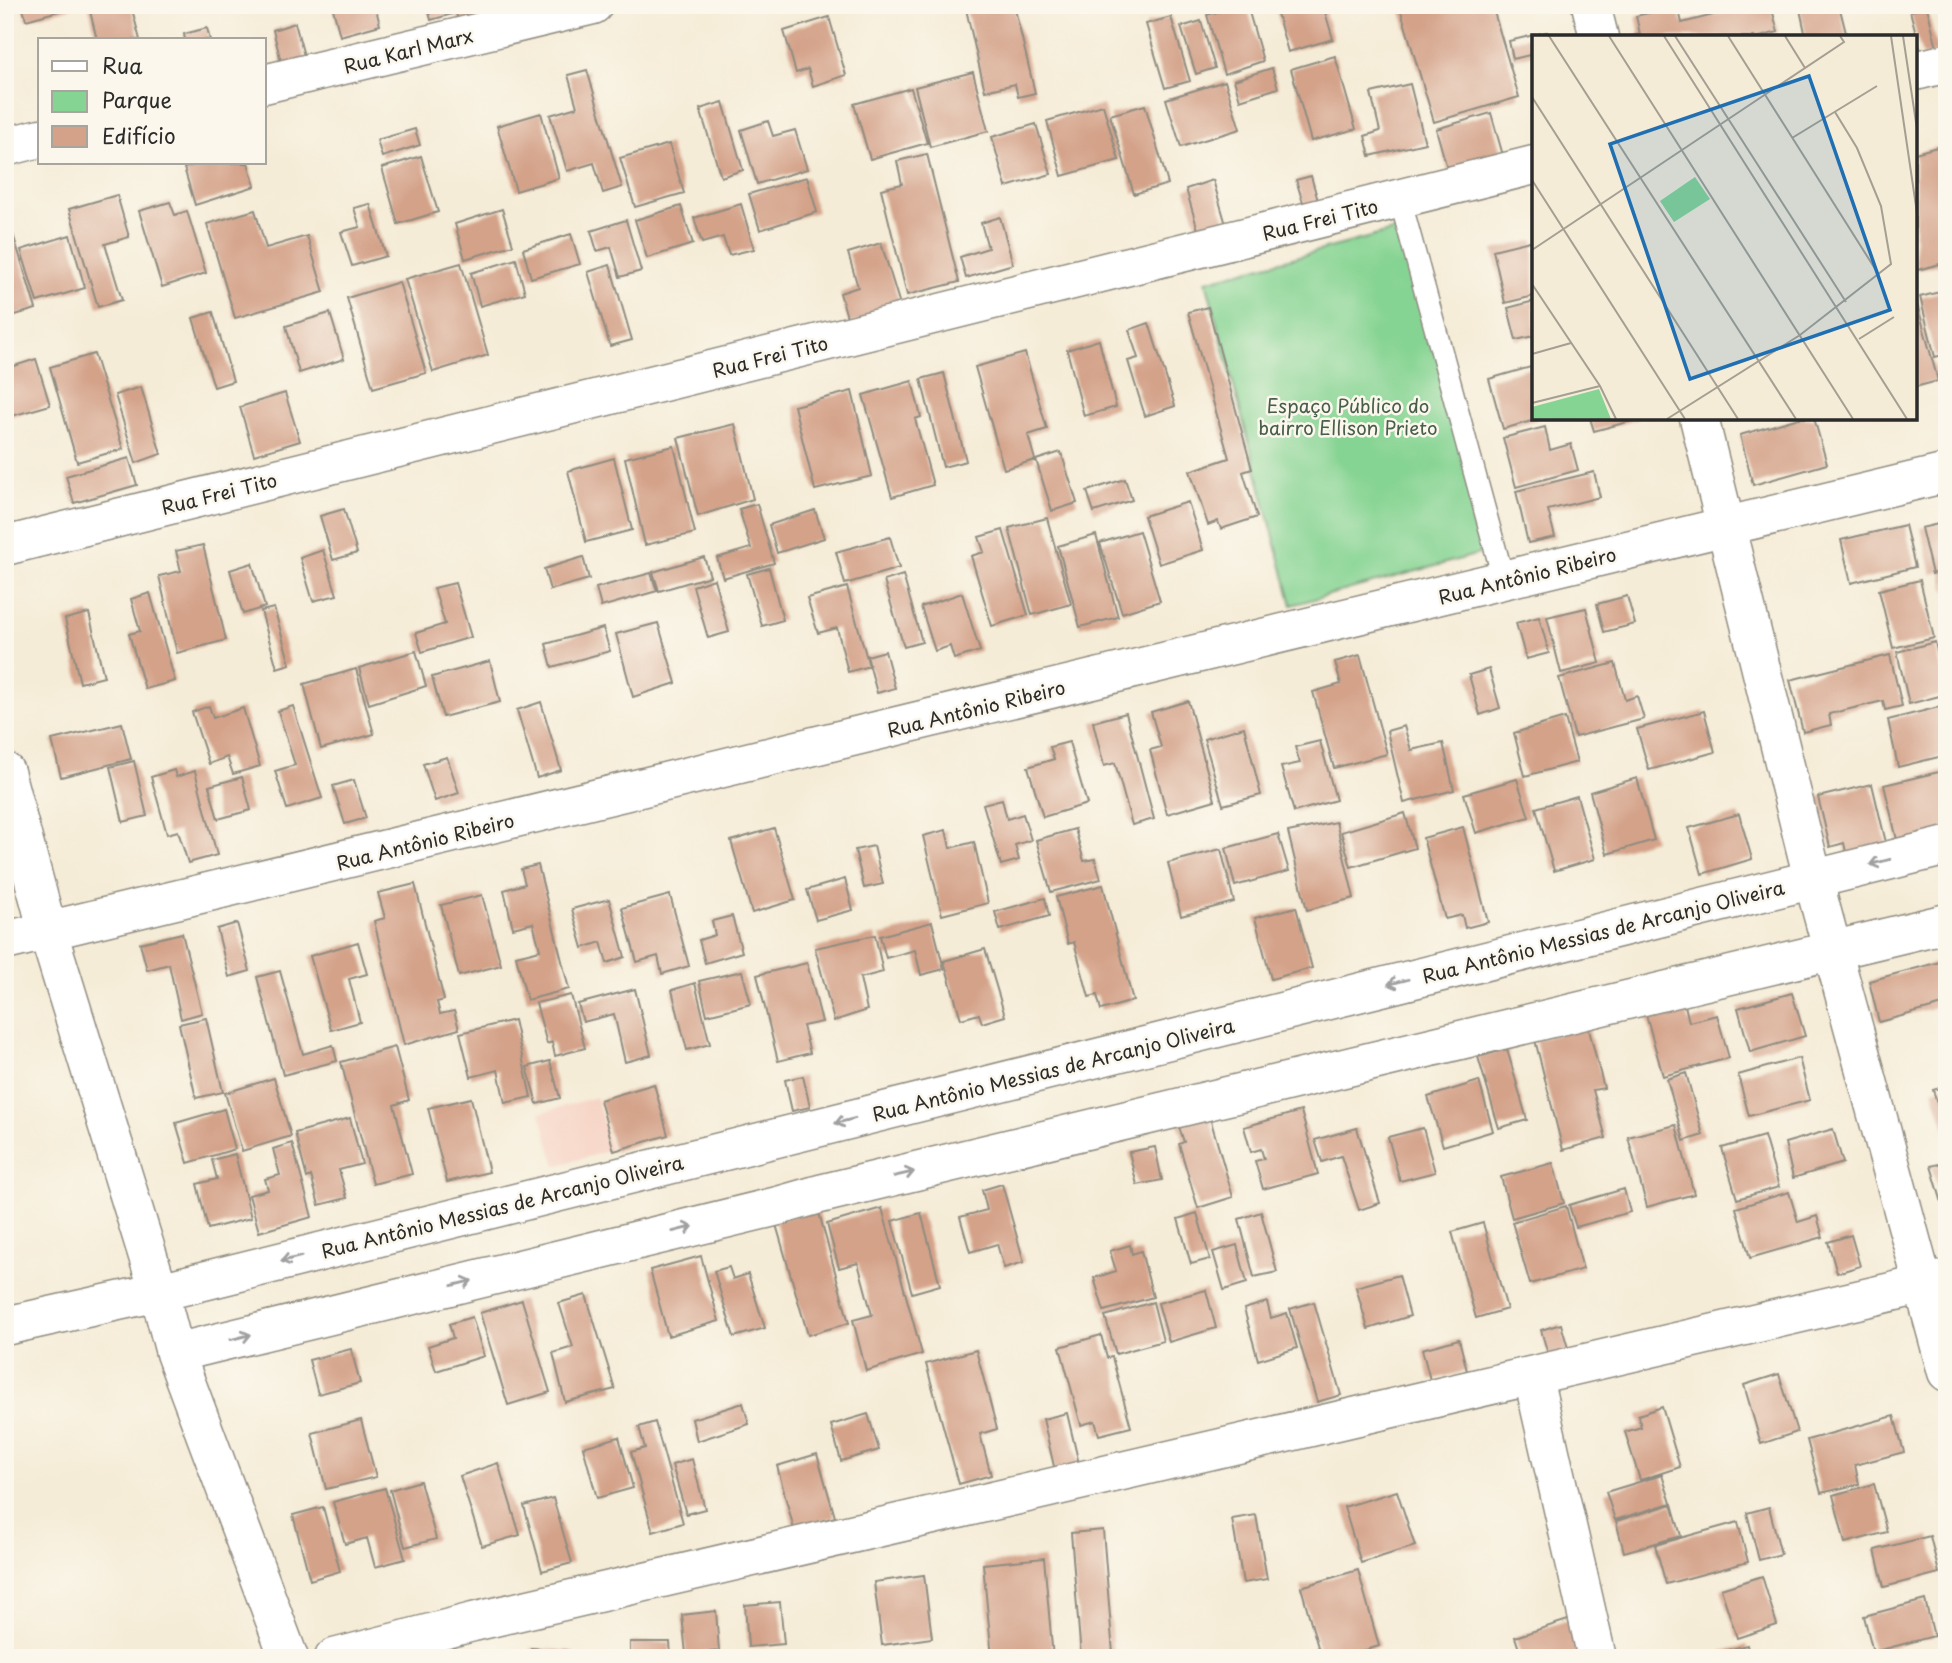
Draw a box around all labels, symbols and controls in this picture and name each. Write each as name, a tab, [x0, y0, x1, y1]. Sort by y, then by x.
street label: Rua Karl Marx	[340, 20, 476, 80]
inset map	[1532, 35, 1917, 420]
legend	[38, 38, 266, 164]
text: Rua	[102, 49, 143, 81]
text: Parque	[102, 83, 172, 115]
text: Edifício	[102, 119, 176, 151]
street label: Rua Frei Tito	[1259, 191, 1381, 247]
street label: Rua Frei Tito	[709, 328, 831, 384]
park label: Espaço Público do bairro Ellison Prieto	[1258, 391, 1438, 441]
street label: Rua Frei Tito	[158, 465, 280, 521]
street label: Rua Antônio Ribeiro	[1435, 539, 1619, 611]
street label: Rua Antônio Ribeiro	[884, 672, 1068, 744]
street label: Rua Antônio Ribeiro	[333, 805, 517, 877]
one-way arrow	[1869, 856, 1892, 870]
street label: Rua Antônio Messias de Arcanjo Oliveira	[1419, 872, 1787, 990]
one-way arrow	[1387, 976, 1410, 990]
street label: Rua Antônio Messias de Arcanjo Oliveira	[869, 1010, 1237, 1128]
one-way arrow	[834, 1115, 857, 1128]
street label: Rua Antônio Messias de Arcanjo Oliveira	[318, 1147, 686, 1265]
one-way arrow	[892, 1167, 915, 1180]
one-way arrow	[671, 1222, 694, 1235]
one-way arrow	[280, 1253, 303, 1266]
one-way arrow	[450, 1276, 473, 1289]
one-way arrow	[229, 1329, 252, 1343]

